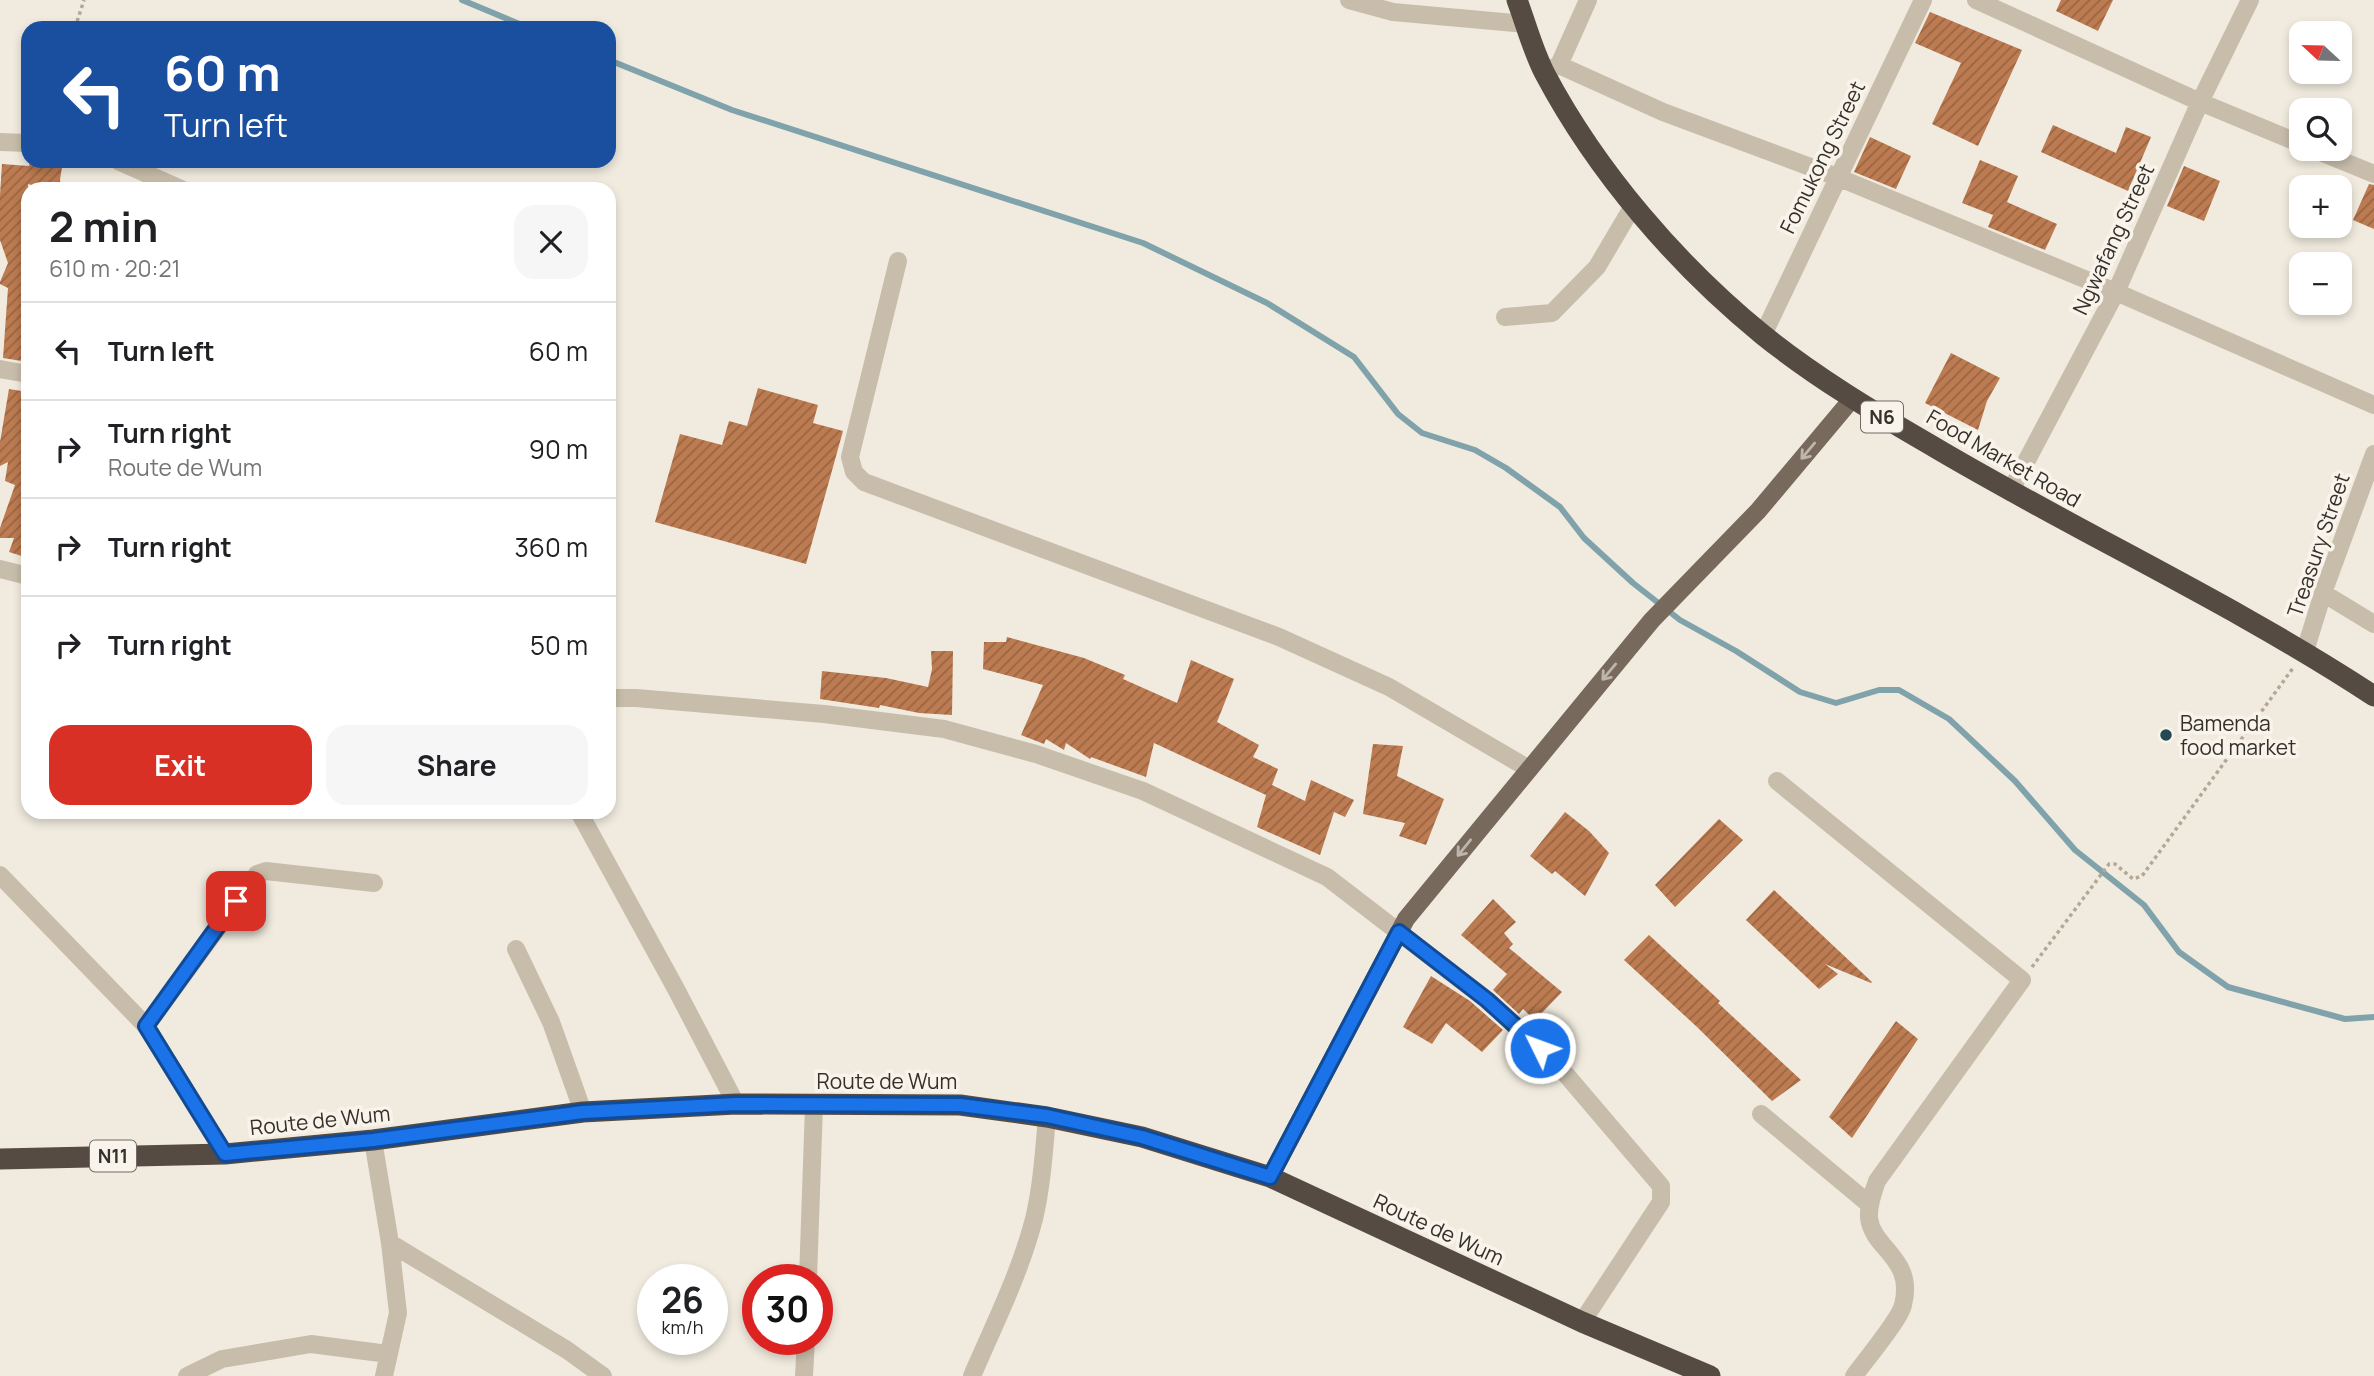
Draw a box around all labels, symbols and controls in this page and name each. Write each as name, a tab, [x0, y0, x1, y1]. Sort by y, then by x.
north arrow	[2289, 21, 2352, 84]
map controls	[2289, 21, 2352, 315]
text: 60 m	[164, 39, 281, 106]
icon: left	[49, 49, 140, 140]
street label: Fomukong Street	[1773, 76, 1871, 238]
button: search	[2289, 98, 2352, 161]
text: Turn left	[164, 103, 288, 147]
street label: Ngwafang Street	[2066, 159, 2160, 319]
button: +	[2289, 175, 2352, 238]
text: 2 min	[49, 197, 158, 255]
button: close	[514, 205, 588, 279]
text: 610 m · 20:21	[49, 252, 181, 284]
button: −	[2289, 252, 2352, 315]
icon: left	[49, 332, 87, 370]
text: Turn left	[108, 333, 215, 369]
text: 60 m	[529, 333, 588, 369]
road number: N6	[1861, 402, 1903, 432]
street label: Food Market Road	[1922, 403, 2086, 513]
text: Turn right	[108, 415, 232, 451]
icon: right	[49, 430, 87, 468]
text: 90 m	[529, 431, 588, 467]
one-way arrow	[1800, 442, 1816, 460]
text: Route de Wum	[108, 451, 262, 483]
street label: Treasury Street	[2280, 469, 2356, 621]
icon: right	[49, 528, 87, 566]
text: Turn right	[108, 529, 232, 565]
text: 360 m	[514, 529, 588, 565]
icon: right	[49, 626, 87, 664]
text: Turn right	[108, 627, 232, 663]
text: 50 m	[530, 627, 588, 663]
one-way arrow	[1601, 663, 1617, 681]
place label: Bamenda food market	[2180, 709, 2296, 761]
button: Exit	[49, 725, 312, 805]
button: Share	[326, 725, 588, 805]
marker: Bamenda food market	[2158, 727, 2174, 743]
one-way arrow	[1456, 838, 1472, 856]
pin	[206, 871, 266, 931]
icon: arrive	[217, 882, 255, 920]
position arrow	[1503, 1011, 1577, 1085]
street label: Route de Wum	[817, 1067, 957, 1095]
street label: Route de Wum	[249, 1099, 391, 1141]
road number: N11	[90, 1140, 136, 1172]
street label: Route de Wum	[1369, 1187, 1509, 1271]
speed limit sign: 30	[742, 1264, 833, 1355]
text: 26	[661, 1276, 704, 1324]
text: km/h	[662, 1315, 703, 1339]

